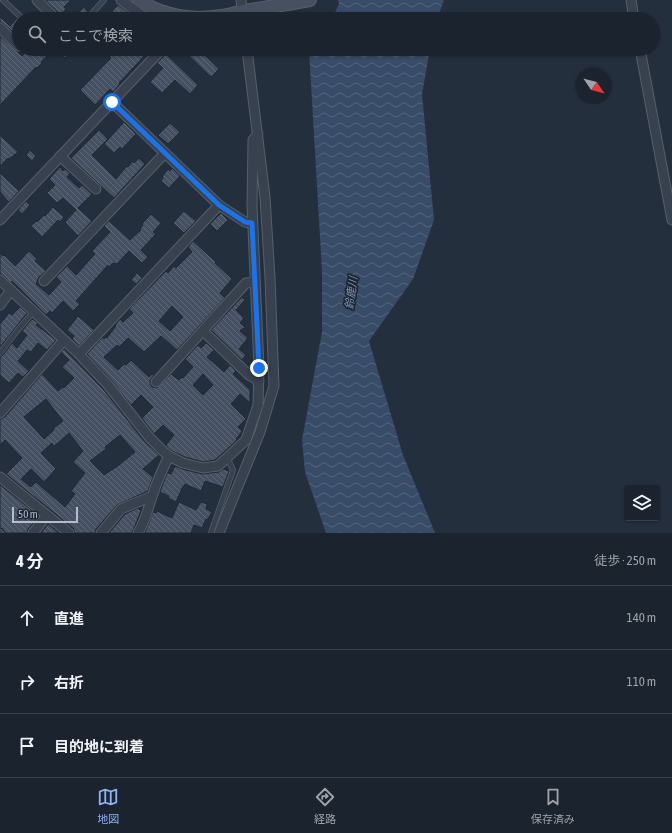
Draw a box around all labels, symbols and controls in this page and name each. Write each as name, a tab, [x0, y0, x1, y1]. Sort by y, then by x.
search box	[12, 12, 660, 56]
icon: search	[26, 23, 48, 45]
text: ここで検索	[58, 27, 133, 44]
north arrow	[576, 68, 612, 104]
route start	[103, 93, 121, 111]
water label: 鈴鹿川	[343, 275, 359, 310]
route end	[250, 359, 268, 377]
map controls	[624, 485, 660, 521]
button: layers	[624, 485, 660, 521]
scale bar	[12, 505, 78, 524]
text: 50 m	[18, 508, 38, 520]
text: 4 分	[16, 551, 43, 571]
text: 徒歩 · 250 m	[594, 553, 656, 568]
icon: ahead	[16, 607, 38, 629]
text: 直進	[54, 610, 84, 627]
text: 140 m	[627, 610, 656, 625]
icon: right	[16, 671, 38, 693]
text: 右折	[54, 674, 84, 691]
text: 110 m	[627, 674, 656, 689]
icon: arrive	[16, 735, 38, 757]
text: 目的地に到着	[54, 738, 144, 755]
tab: 地図	[97, 786, 119, 826]
tab: 経路	[314, 786, 336, 826]
tab: 保存済み	[531, 786, 575, 826]

